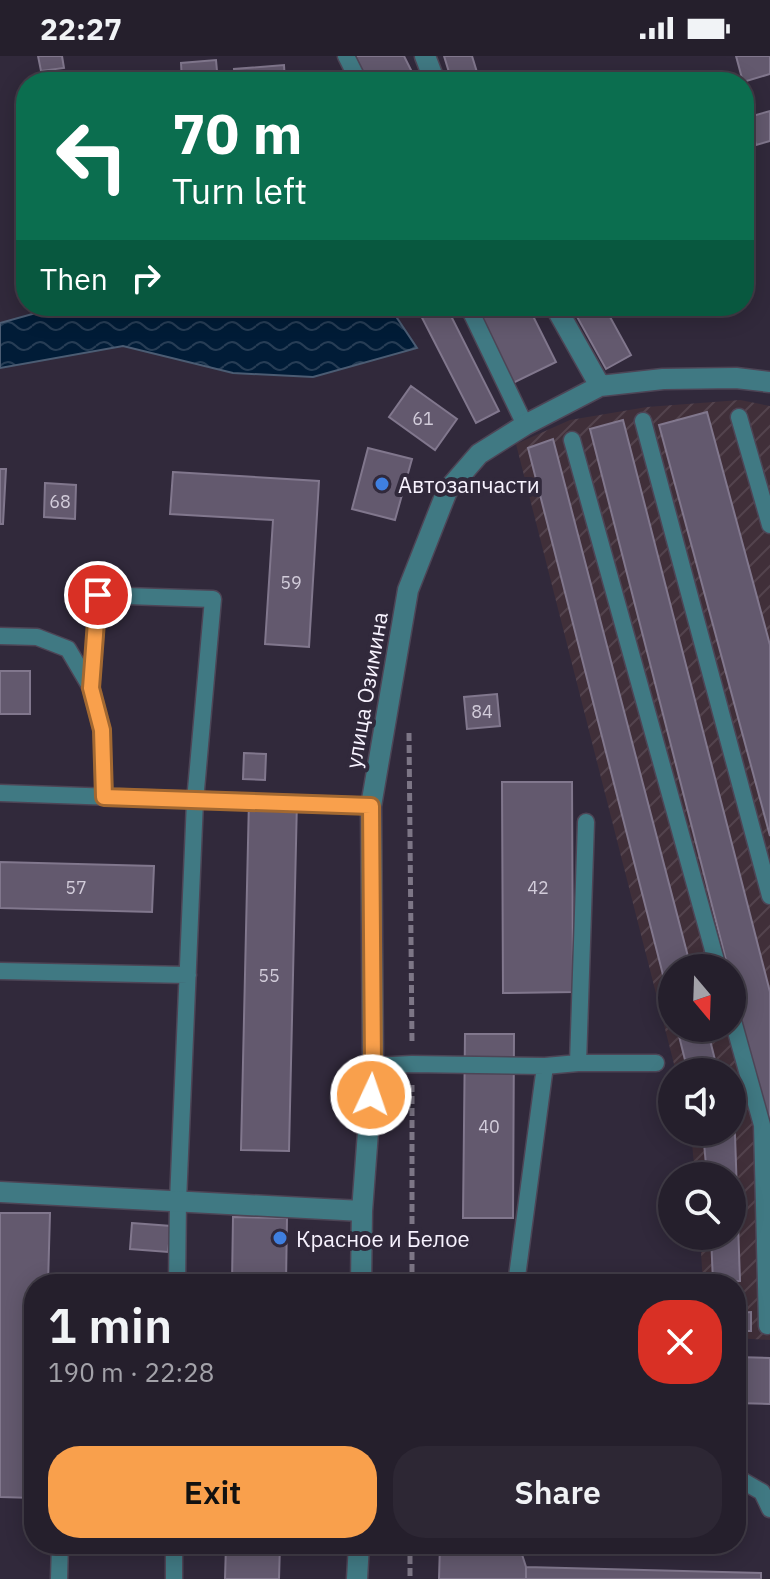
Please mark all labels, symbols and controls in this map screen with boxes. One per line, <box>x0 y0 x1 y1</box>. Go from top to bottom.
text: 22:27 <box>40 9 122 48</box>
text: 70 m <box>172 97 302 169</box>
icon: left <box>40 104 144 208</box>
text: Turn left <box>172 167 307 214</box>
icon: right <box>124 256 168 300</box>
text: Then <box>40 259 108 298</box>
house number: 61 <box>412 407 434 430</box>
place label: Автозапчасти <box>398 470 540 499</box>
marker: Автозапчасти <box>373 475 391 493</box>
house number: 68 <box>49 490 71 513</box>
pin <box>64 561 132 629</box>
house number: 59 <box>280 571 302 594</box>
icon: arrive <box>76 573 120 617</box>
street label: улица Озимина <box>338 609 394 771</box>
house number: 84 <box>471 700 493 723</box>
house number: 57 <box>65 876 87 899</box>
house number: 42 <box>527 876 549 899</box>
north arrow <box>658 954 746 1042</box>
map controls <box>658 954 746 1250</box>
house number: 55 <box>258 964 280 987</box>
position arrow <box>329 1053 413 1137</box>
button: sound <box>658 1058 746 1146</box>
house number: 40 <box>478 1115 500 1138</box>
button: search <box>658 1162 746 1250</box>
place label: Красное и Белое <box>296 1224 470 1253</box>
marker: Красное и Белое <box>271 1229 289 1247</box>
text: 1 min <box>48 1294 172 1356</box>
button: close <box>638 1300 722 1384</box>
text: 190 m · 22:28 <box>48 1355 214 1389</box>
button: Exit <box>48 1446 377 1538</box>
button: Share <box>393 1446 722 1538</box>

